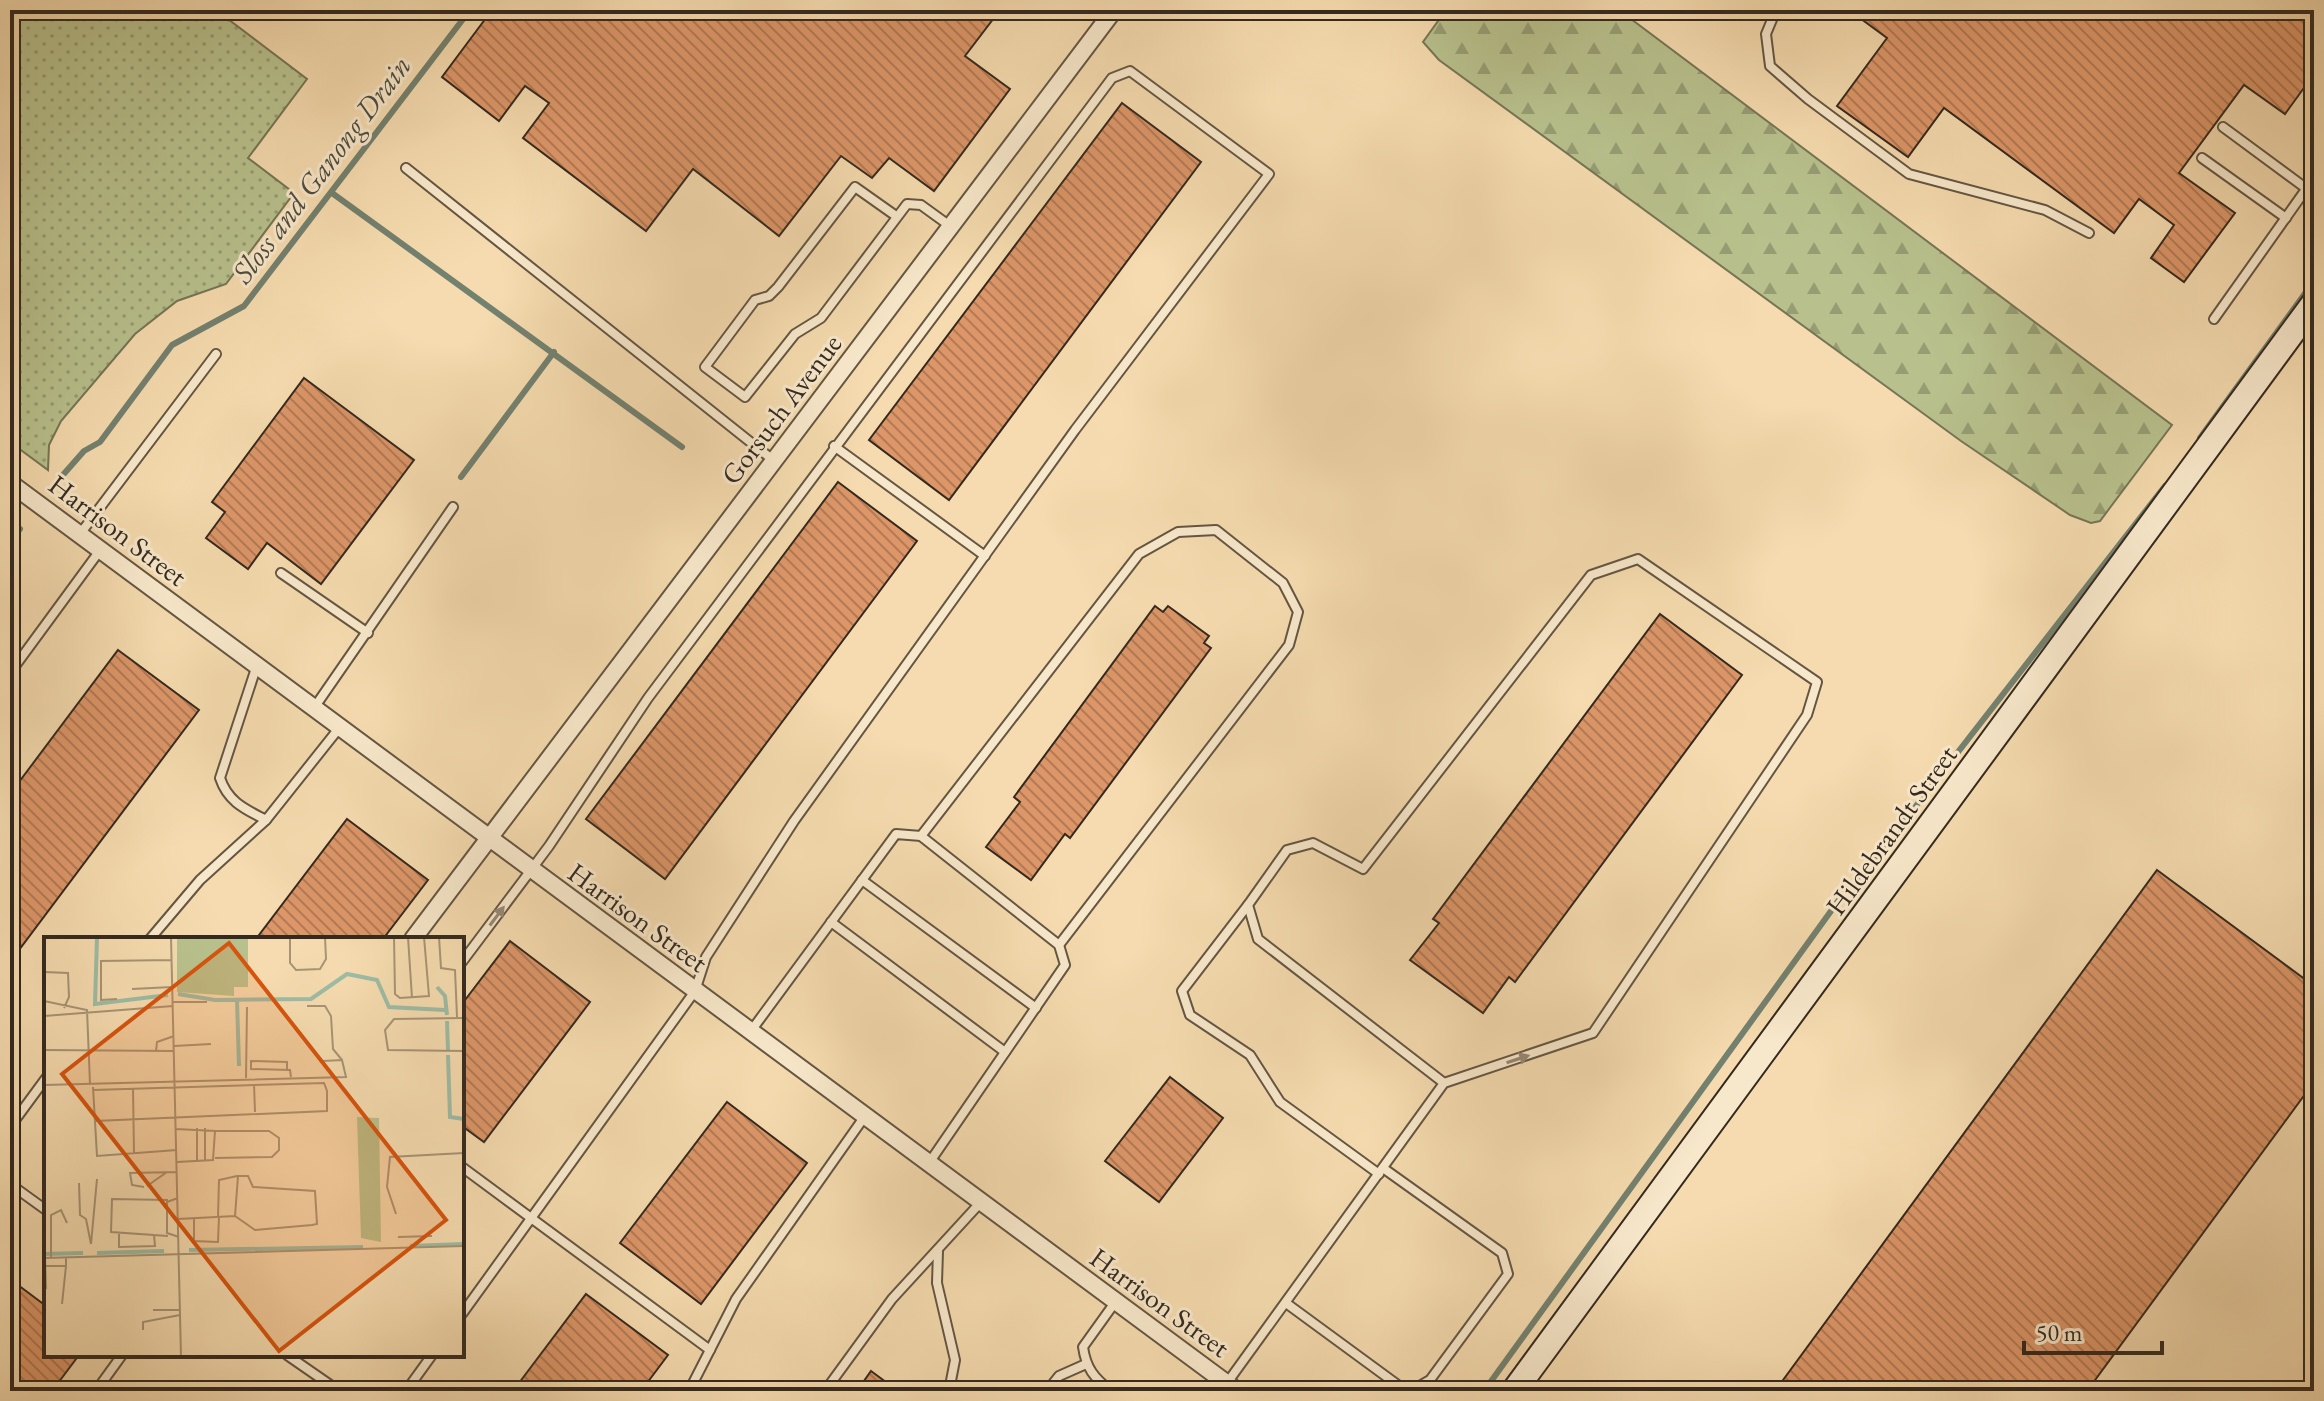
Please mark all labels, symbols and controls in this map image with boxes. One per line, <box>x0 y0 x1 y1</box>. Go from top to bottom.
water label: Sloss and Ganong Drain <box>222 47 419 291</box>
street label: Gorsuch Avenue <box>713 327 849 491</box>
street label: Harrison Street <box>42 466 195 594</box>
street label: Hildebrandt Street <box>1817 738 1965 922</box>
street label: Harrison Street <box>561 854 715 980</box>
one-way arrow <box>488 906 504 926</box>
inset map <box>44 937 464 1357</box>
one-way arrow <box>1506 1052 1530 1064</box>
street label: Harrison Street <box>1083 1239 1237 1365</box>
scale bar <box>2024 1305 2162 1355</box>
text: 50 m <box>2036 1317 2083 1348</box>

